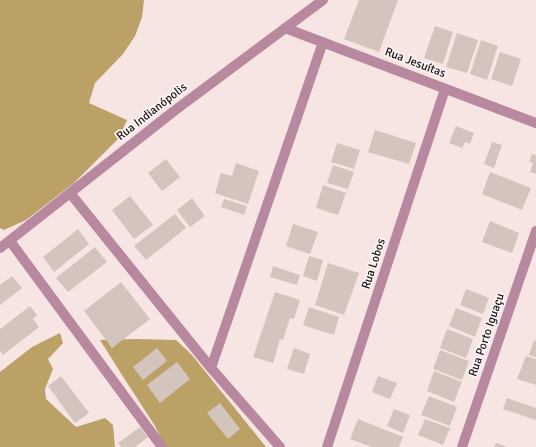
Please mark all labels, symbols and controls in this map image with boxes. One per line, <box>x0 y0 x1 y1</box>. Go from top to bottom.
street label: Rua Jesuítas <box>382 45 448 81</box>
street label: Rua Indianópolis <box>114 80 190 144</box>
street label: Rua Lobos <box>359 237 389 291</box>
street label: Rua Porto Iguaçu <box>466 291 508 379</box>

